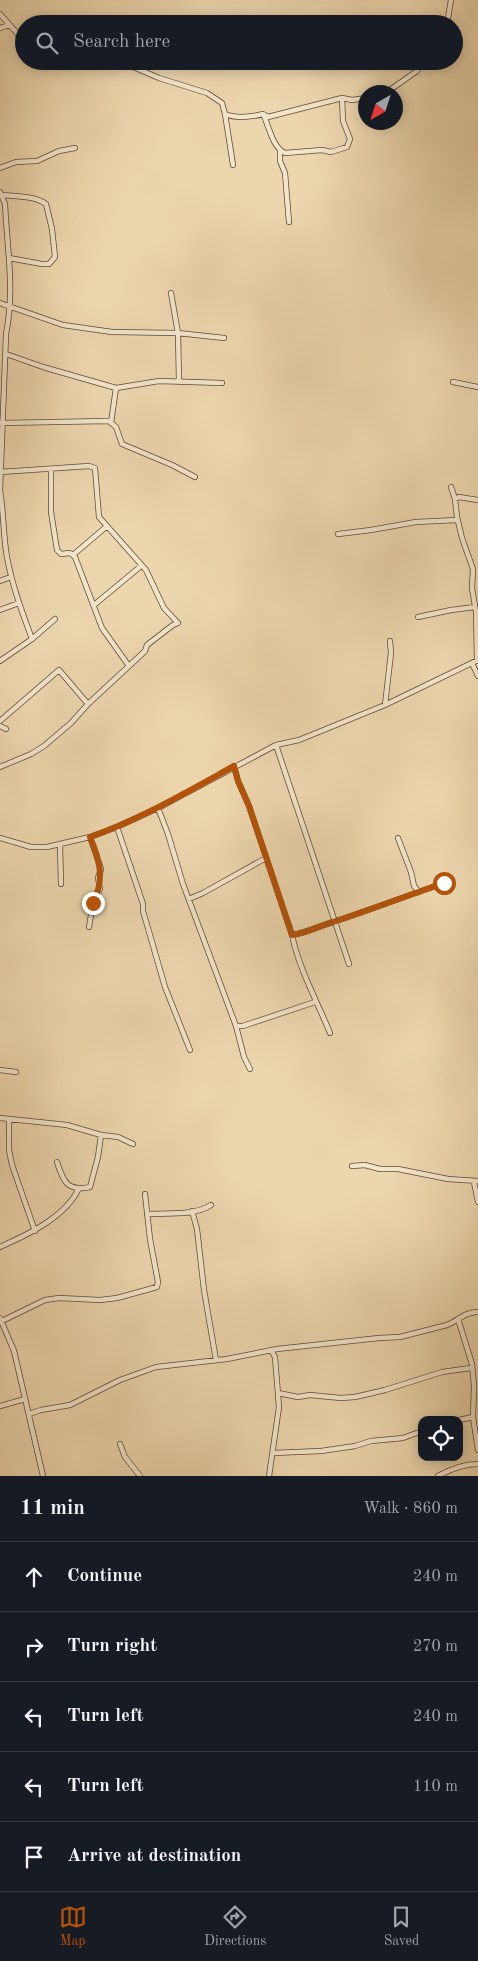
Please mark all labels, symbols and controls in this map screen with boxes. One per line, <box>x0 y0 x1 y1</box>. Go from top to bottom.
search box <box>15 15 463 70</box>
icon: search <box>33 29 61 57</box>
text: Search here <box>73 33 170 52</box>
north arrow <box>358 85 403 130</box>
route start <box>433 872 456 895</box>
route end <box>82 892 105 915</box>
map controls <box>418 1416 463 1461</box>
button: locate <box>418 1416 463 1461</box>
text: 11 min <box>20 1498 85 1519</box>
text: Walk · 860 m <box>363 1501 458 1517</box>
icon: ahead <box>20 1563 48 1591</box>
text: Continue <box>67 1567 142 1586</box>
text: 240 m <box>413 1569 458 1585</box>
icon: right <box>20 1633 48 1661</box>
text: Turn right <box>67 1637 157 1656</box>
text: 270 m <box>413 1639 458 1655</box>
icon: left <box>20 1703 48 1731</box>
text: Turn left <box>67 1707 144 1726</box>
text: 240 m <box>413 1709 458 1725</box>
icon: left <box>20 1773 48 1801</box>
text: Turn left <box>67 1777 144 1796</box>
text: 110 m <box>413 1779 458 1795</box>
icon: arrive <box>20 1843 48 1871</box>
text: Arrive at destination <box>67 1847 241 1866</box>
tab: Map <box>59 1903 87 1950</box>
tab: Directions <box>204 1903 266 1950</box>
tab: Saved <box>384 1903 419 1950</box>

